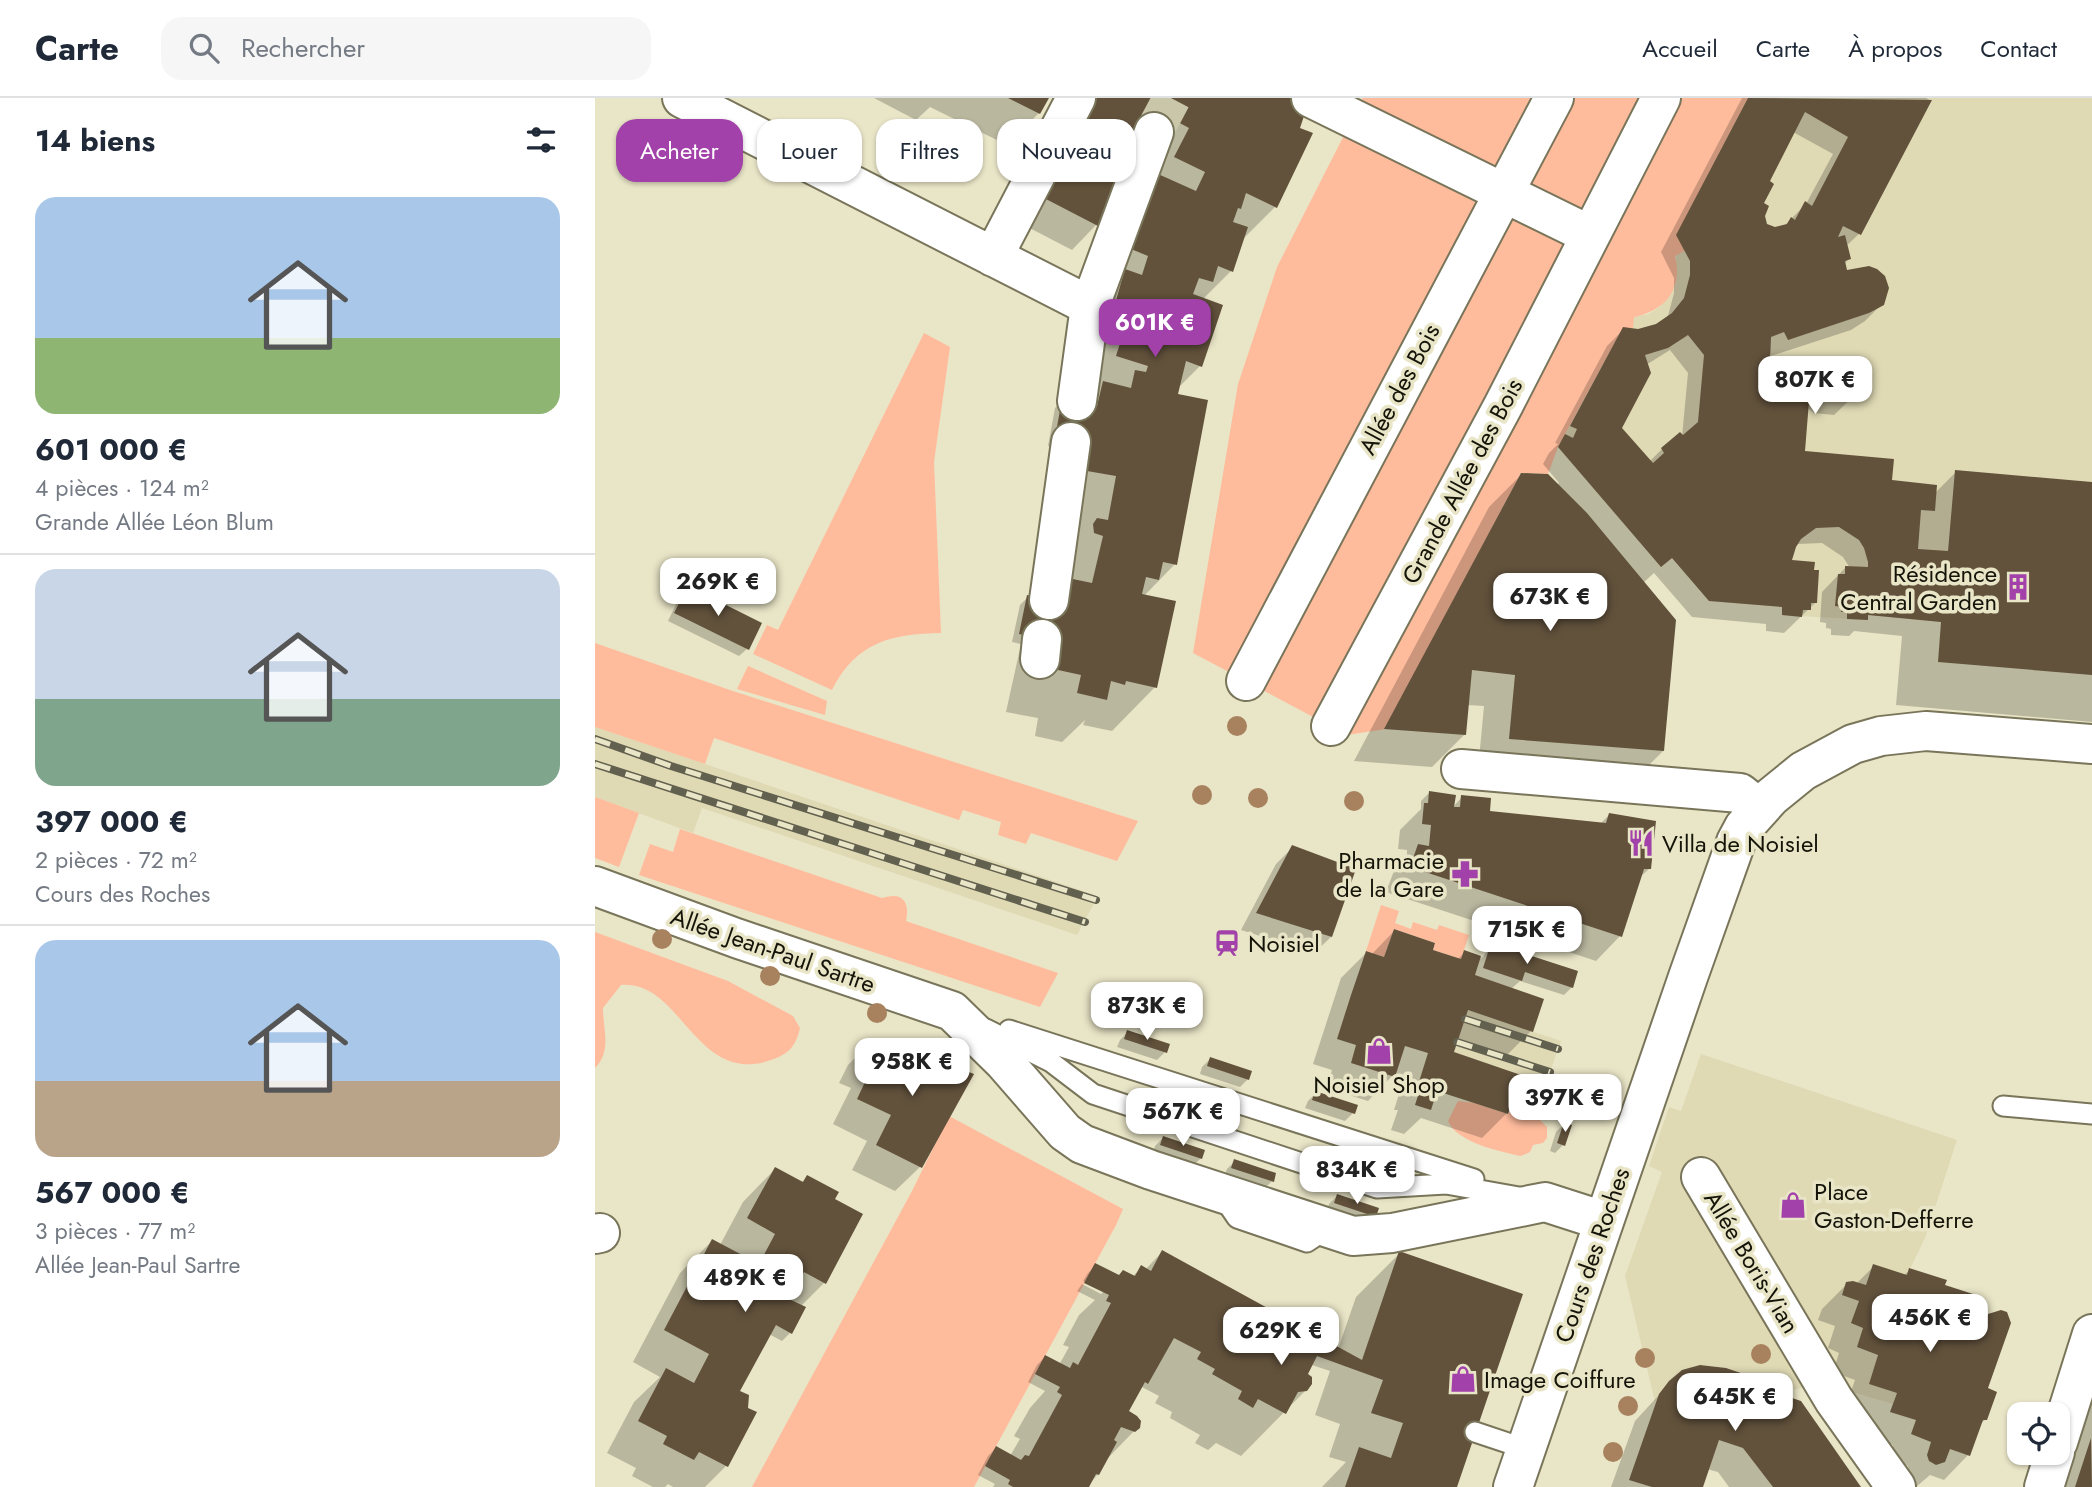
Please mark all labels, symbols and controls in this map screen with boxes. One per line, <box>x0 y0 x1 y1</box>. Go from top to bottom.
search box <box>161 17 651 80</box>
text: Carte <box>35 25 119 72</box>
icon: search <box>185 29 223 67</box>
text: Rechercher <box>241 29 365 67</box>
text: Accueil <box>1642 31 1718 66</box>
text: Carte <box>1756 31 1810 66</box>
text: À propos <box>1848 31 1942 66</box>
text: Contact <box>1980 31 2057 66</box>
text: 14 biens <box>35 119 155 162</box>
chip: Acheter <box>616 119 743 182</box>
chip: Louer <box>757 119 862 182</box>
chip: Filtres <box>876 119 983 182</box>
chip: Nouveau <box>997 119 1136 182</box>
icon: filters <box>522 121 560 159</box>
icon: home <box>235 242 361 368</box>
pin: 601K € <box>1098 300 1212 359</box>
text: 601K € <box>1115 305 1195 339</box>
street label: Allée des Bois <box>1350 317 1448 461</box>
pin: 807K € <box>1758 356 1872 416</box>
text: 807K € <box>1774 362 1856 396</box>
street label: Grande Allée des Bois <box>1393 372 1531 590</box>
text: 601 000 € <box>35 428 187 471</box>
text: 4 pièces · 124 m² <box>35 471 209 505</box>
text: Grande Allée Léon Blum <box>35 505 274 539</box>
place label: Résidence Central Garden <box>1840 556 1997 619</box>
pin: 269K € <box>661 559 775 618</box>
text: 269K € <box>676 564 760 598</box>
building icon: Résidence Central Garden <box>2003 572 2033 602</box>
pin: 673K € <box>1493 574 1607 633</box>
text: 673K € <box>1509 579 1591 613</box>
icon: home <box>235 614 361 740</box>
text: 397 000 € <box>35 800 188 843</box>
place label: Villa de Noisiel <box>1662 826 1819 861</box>
restaurant icon: Villa de Noisiel <box>1626 828 1656 858</box>
text: 2 pièces · 72 m² <box>35 843 197 877</box>
place label: Pharmacie de la Gare <box>1336 843 1444 906</box>
pharmacy icon: Pharmacie de la Gare <box>1450 859 1480 889</box>
text: Cours des Roches <box>35 877 210 911</box>
street label: Allée Jean-Paul Sartre <box>666 899 880 1001</box>
pin: 715K € <box>1470 906 1584 966</box>
text: 715K € <box>1488 912 1566 946</box>
place label: Noisiel <box>1248 926 1320 961</box>
station icon: Noisiel <box>1212 928 1242 958</box>
pin: 873K € <box>1090 982 1204 1042</box>
icon: home <box>235 985 361 1111</box>
text: 873K € <box>1107 988 1187 1022</box>
shop icon: Noisiel Shop <box>1364 1036 1394 1066</box>
pin: 958K € <box>855 1038 969 1098</box>
text: 958K € <box>871 1044 953 1078</box>
place label: Noisiel Shop <box>1313 1067 1445 1102</box>
pin: 397K € <box>1508 1074 1622 1134</box>
text: 397K € <box>1525 1080 1605 1114</box>
pin: 567K € <box>1126 1088 1240 1148</box>
text: 567K € <box>1142 1094 1224 1128</box>
pin: 834K € <box>1300 1146 1414 1206</box>
text: 834K € <box>1316 1152 1398 1186</box>
street label: Cours des Roches <box>1546 1163 1638 1347</box>
text: 567 000 € <box>35 1171 190 1214</box>
place label: Place Gaston-Defferre <box>1814 1174 1974 1237</box>
street label: Allée Boris-Vian <box>1696 1184 1808 1340</box>
shop icon: Place Gaston-Defferre <box>1778 1190 1808 1220</box>
text: 3 pièces · 77 m² <box>35 1214 195 1248</box>
text: Allée Jean-Paul Sartre <box>35 1248 240 1282</box>
pin: 489K € <box>688 1254 802 1314</box>
text: 489K € <box>703 1260 787 1294</box>
pin: 456K € <box>1873 1294 1987 1354</box>
text: 456K € <box>1888 1300 1972 1334</box>
pin: 629K € <box>1224 1308 1338 1367</box>
text: 629K € <box>1239 1313 1323 1347</box>
place label: Image Coiffure <box>1484 1362 1636 1397</box>
shop icon: Image Coiffure <box>1448 1364 1478 1394</box>
pin: 645K € <box>1678 1374 1792 1433</box>
text: 645K € <box>1693 1379 1777 1413</box>
map controls <box>2007 1402 2070 1465</box>
button: locate <box>2007 1402 2070 1465</box>

